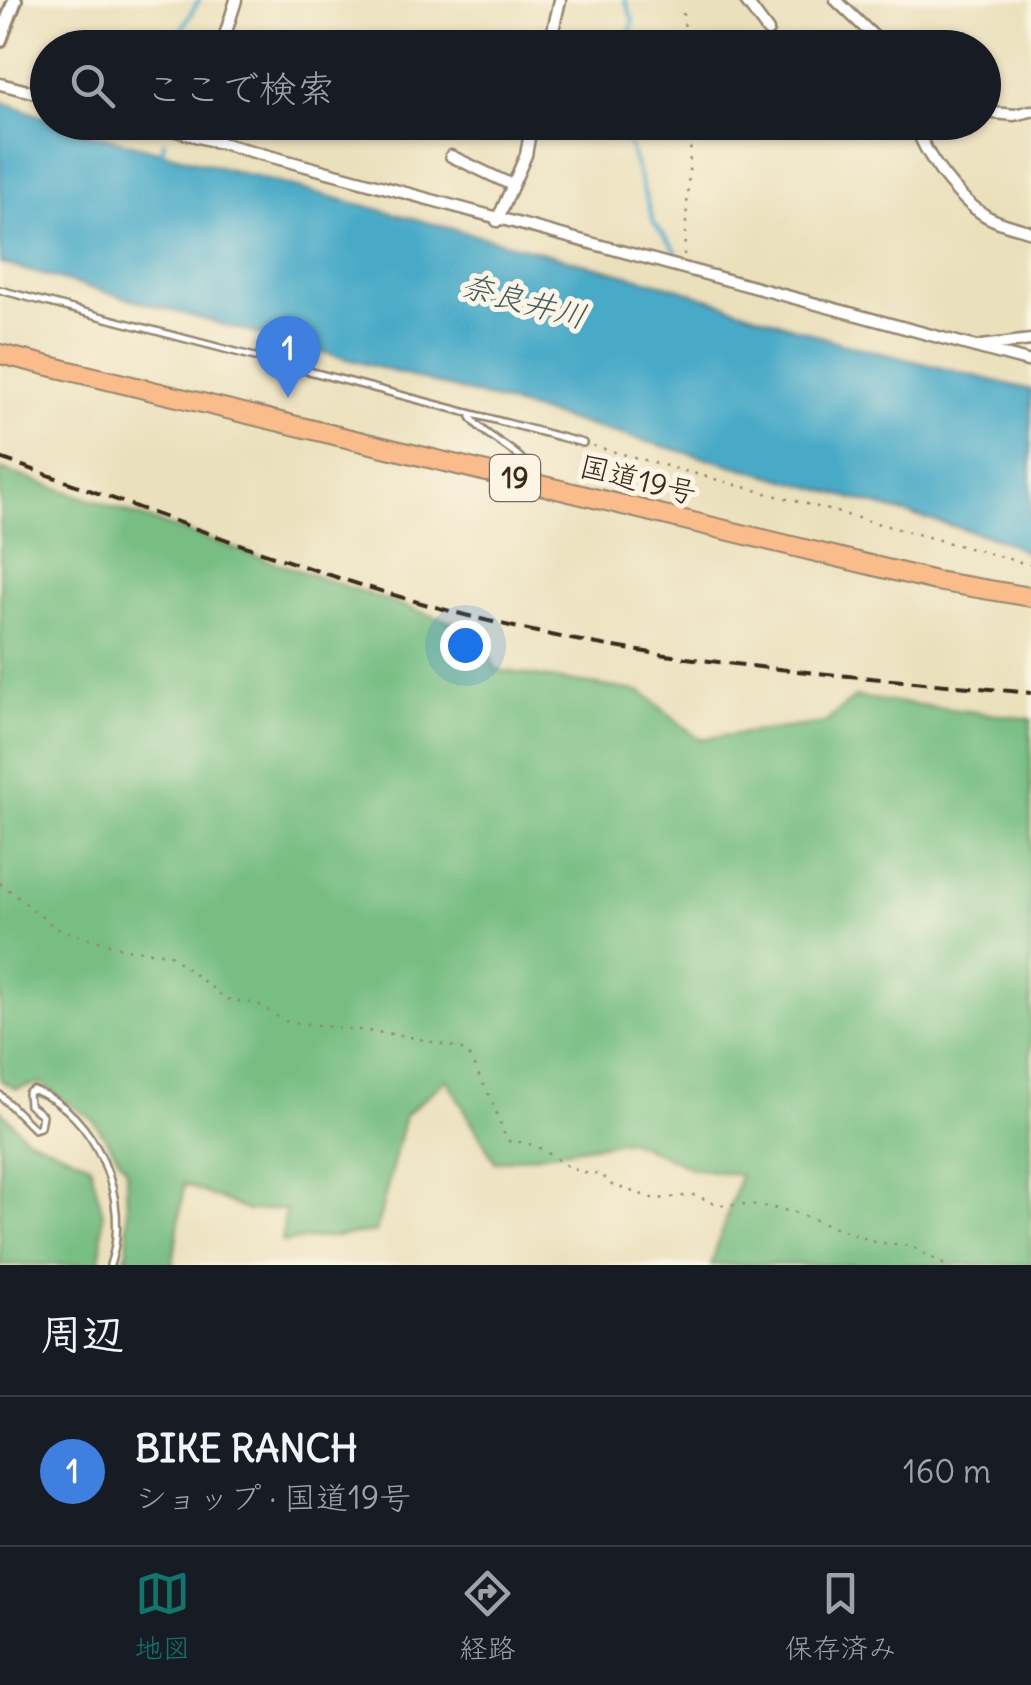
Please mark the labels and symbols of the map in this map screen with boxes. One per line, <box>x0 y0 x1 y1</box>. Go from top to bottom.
water label: 奈良井川 <box>457 264 591 337</box>
pin: 1 <box>256 316 320 398</box>
street label: 国道19号 <box>576 446 701 512</box>
road number: 19 <box>490 455 540 501</box>
your location <box>440 620 491 671</box>

